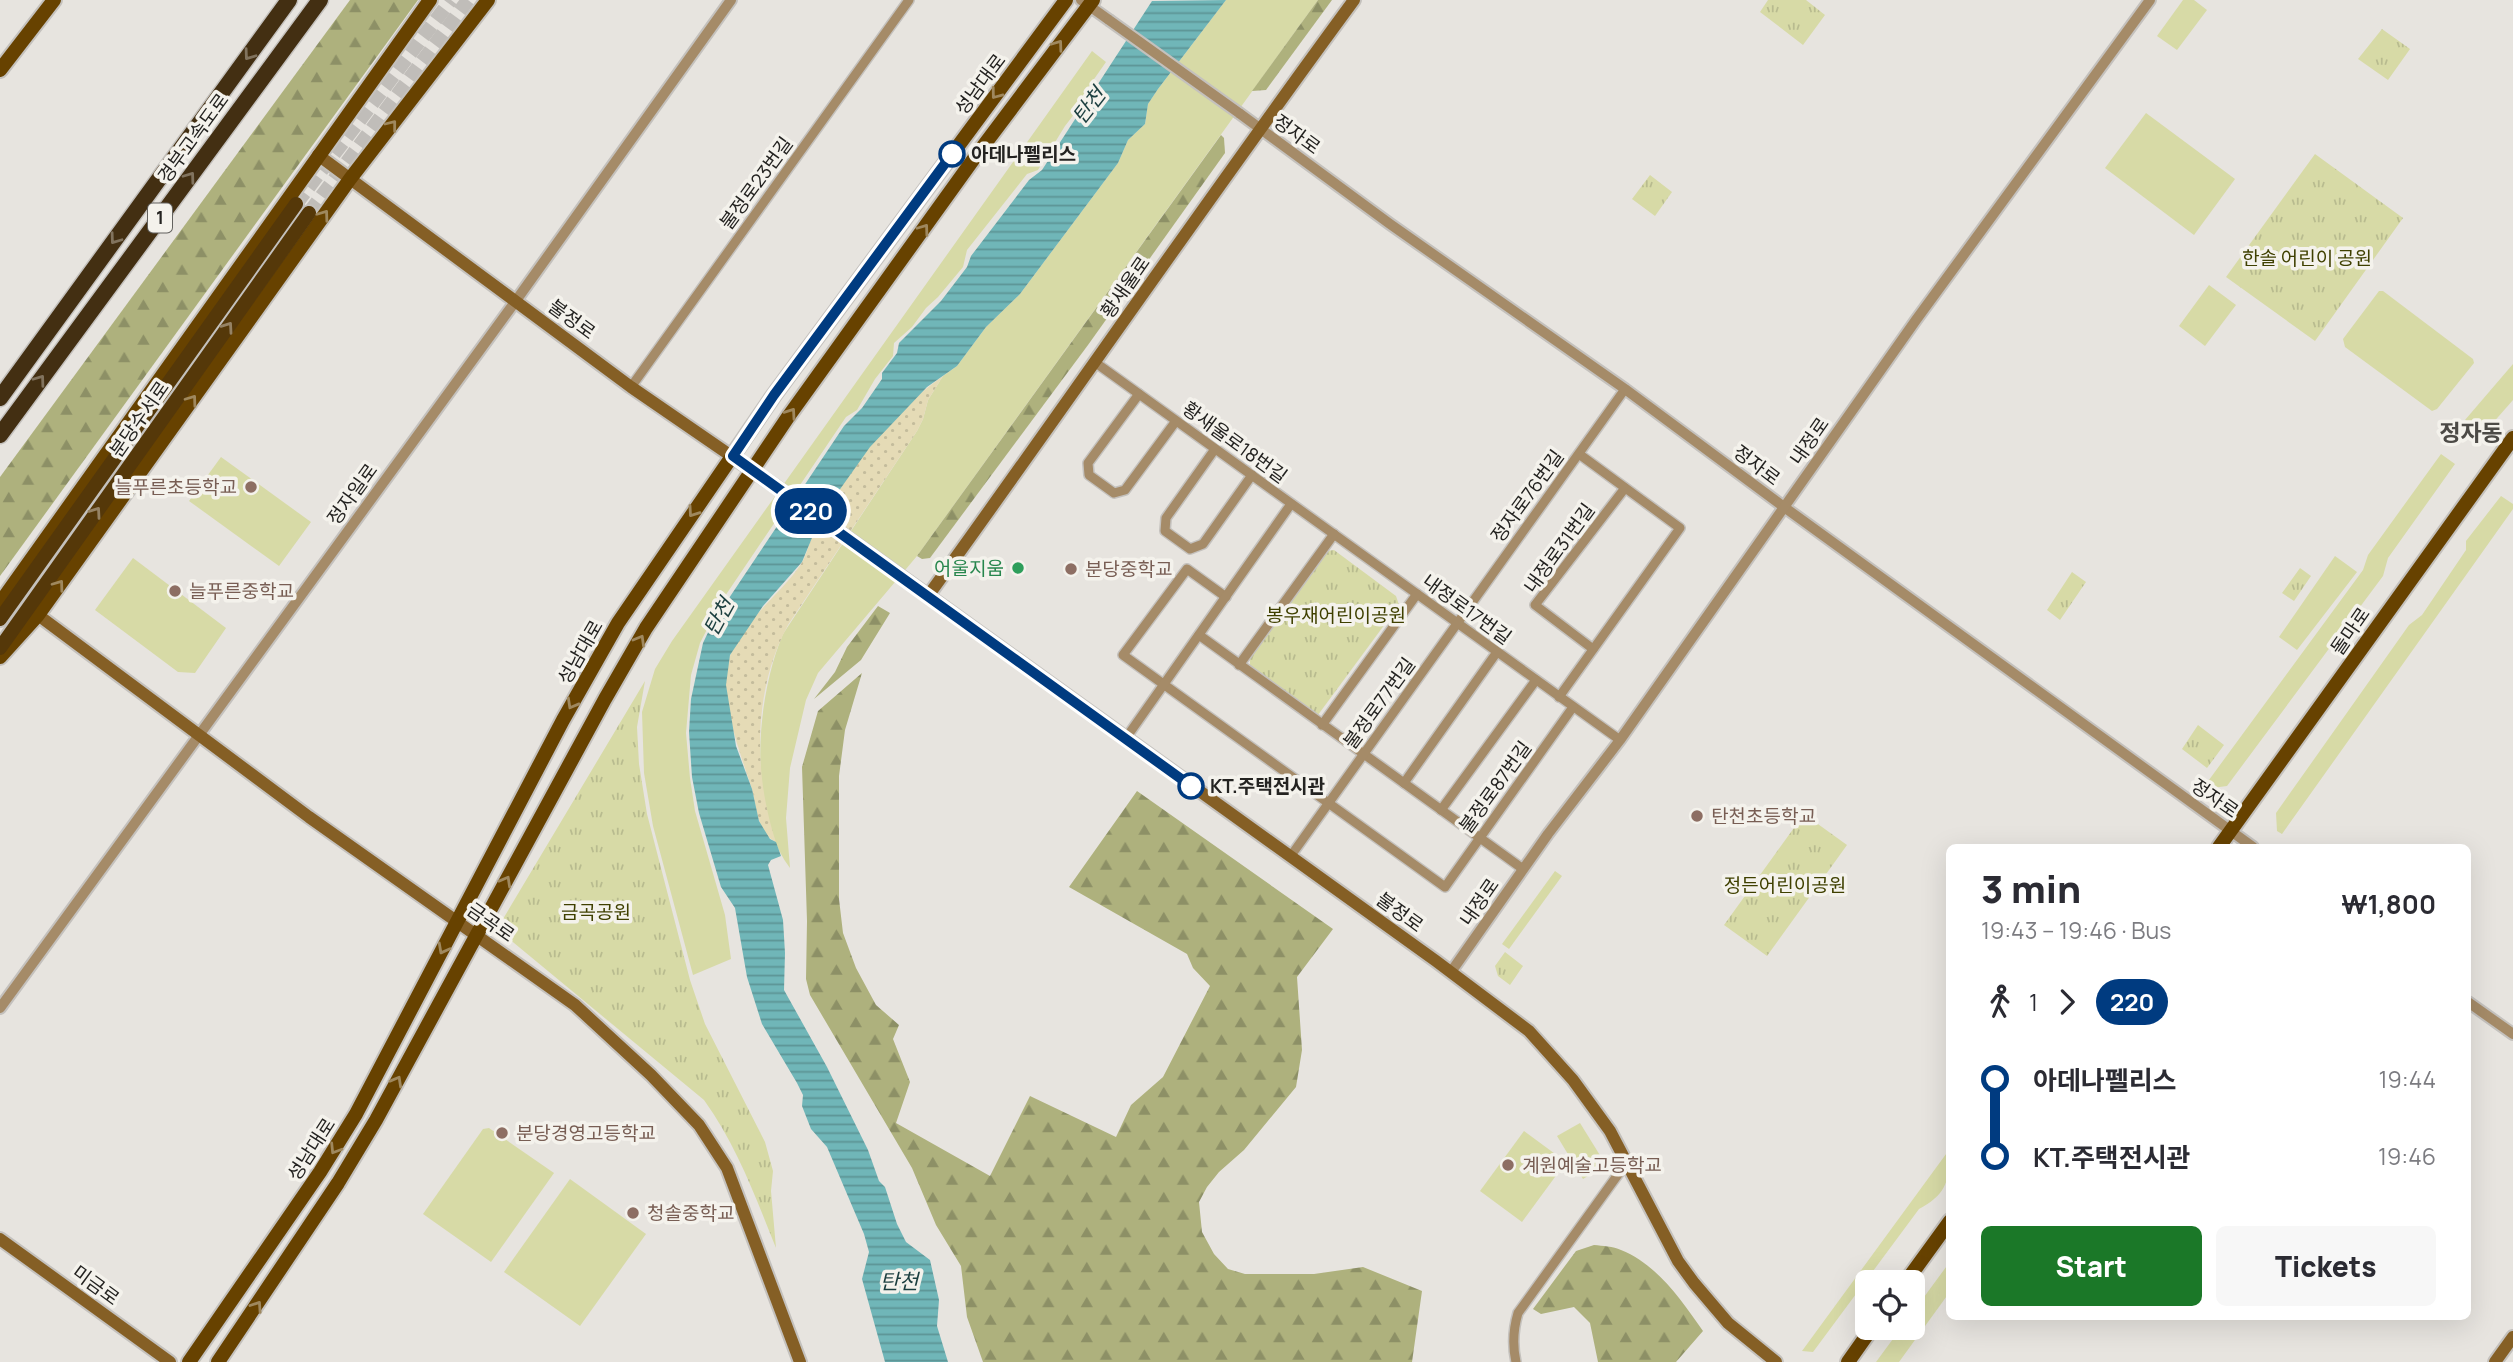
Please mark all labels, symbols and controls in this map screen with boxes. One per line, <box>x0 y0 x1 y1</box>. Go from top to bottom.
one-way arrow <box>1049 40 1062 53</box>
one-way arrow <box>245 47 257 60</box>
street label: 성남대로 <box>949 48 1011 120</box>
water label: 탄천 <box>1065 79 1113 129</box>
one-way arrow <box>992 86 1005 99</box>
street label: 경부고속도로 <box>152 88 234 188</box>
street label: 정자로 <box>1268 108 1326 160</box>
one-way arrow <box>383 120 396 133</box>
street label: 불정로23번길 <box>714 131 798 235</box>
marker: 아데나펠리스 <box>939 141 965 167</box>
place label: 아데나펠리스 <box>971 141 1076 167</box>
one-way arrow <box>181 173 194 185</box>
road number: 1 <box>148 204 172 232</box>
one-way arrow <box>316 210 328 223</box>
one-way arrow <box>916 224 928 237</box>
one-way arrow <box>111 231 124 244</box>
park label: 한솔 어린이 공원 <box>2242 245 2372 271</box>
street label: 황새울로 <box>1094 251 1156 323</box>
street label: 불정로 <box>543 293 601 345</box>
one-way arrow <box>220 322 232 335</box>
one-way arrow <box>32 376 45 388</box>
street label: 분당수서로 <box>103 376 175 462</box>
one-way arrow <box>183 395 196 408</box>
street label: 황새울로18번길 <box>1177 395 1293 489</box>
one-way arrow <box>783 408 796 421</box>
street label: 내정로 <box>1783 412 1835 470</box>
district label: 정자동 <box>2439 416 2503 448</box>
street label: 정자로 <box>1728 439 1786 491</box>
street label: 정자로76번길 <box>1485 444 1569 548</box>
street label: 정자일로 <box>321 458 383 530</box>
place label: 늘푸른초등학교 <box>115 474 237 500</box>
marker: 늘푸른초등학교 <box>243 479 259 495</box>
line badge: 220 <box>771 488 851 534</box>
text: 220 <box>789 494 833 527</box>
street label: 내정로31번길 <box>1518 498 1600 598</box>
one-way arrow <box>689 504 701 517</box>
one-way arrow <box>88 507 100 520</box>
place label: 어울지움 <box>934 555 1004 581</box>
place label: 분당중학교 <box>1085 556 1172 582</box>
marker: 어울지움 <box>1010 560 1026 576</box>
marker: 분당중학교 <box>1063 561 1079 577</box>
street label: 내정로17번길 <box>1417 568 1517 650</box>
place label: 늘푸른중학교 <box>189 578 294 604</box>
one-way arrow <box>51 581 63 593</box>
marker: 늘푸른중학교 <box>167 583 183 599</box>
water label: 탄천 <box>697 590 741 640</box>
park label: 봉우재어린이공원 <box>1266 602 1406 628</box>
street label: 돌마로 <box>2324 602 2376 660</box>
street label: 성남대로 <box>551 615 609 689</box>
one-way arrow <box>631 634 644 647</box>
street label: 불정로77번길 <box>1337 652 1421 754</box>
one-way arrow <box>567 697 580 709</box>
street label: 불정로87번길 <box>1453 736 1537 838</box>
street label: 정자로 <box>2186 772 2244 824</box>
marker: KT.주택전시관 <box>1178 773 1204 799</box>
place label: KT.주택전시관 <box>1210 773 1326 799</box>
place label: 탄천초등학교 <box>1711 803 1816 829</box>
marker: 탄천초등학교 <box>1689 808 1705 824</box>
text: 3 min <box>1981 862 2081 914</box>
park label: 정든어린이공원 <box>1724 872 1846 898</box>
street label: 내정로 <box>1453 873 1505 931</box>
one-way arrow <box>497 876 511 889</box>
street label: 불정로 <box>1371 886 1429 938</box>
text: ₩1,800 <box>2341 886 2436 922</box>
street label: 금곡로 <box>462 896 520 948</box>
park label: 금곡공원 <box>561 899 631 925</box>
text: 19:43 – 19:46 · Bus <box>1981 914 2171 946</box>
one-way arrow <box>438 941 451 954</box>
icon: walk <box>1981 983 2019 1021</box>
icon: forward <box>2048 983 2086 1021</box>
text: 220 <box>2110 985 2154 1018</box>
text: 1 <box>2029 986 2038 1018</box>
text: 아데나펠리스 <box>2033 1062 2177 1098</box>
text: 19:44 <box>2379 1063 2436 1095</box>
one-way arrow <box>389 1076 402 1088</box>
street label: 성남대로 <box>281 1113 341 1185</box>
place label: 분당경영고등학교 <box>516 1120 656 1146</box>
marker: 분당경영고등학교 <box>494 1125 510 1141</box>
text: KT.주택전시관 <box>2033 1139 2190 1175</box>
text: 19:46 <box>2378 1140 2436 1172</box>
one-way arrow <box>330 1141 343 1154</box>
place label: 계원예술고등학교 <box>1522 1152 1662 1178</box>
marker: 계원예술고등학교 <box>1500 1157 1516 1173</box>
place label: 청솔중학교 <box>647 1200 734 1226</box>
marker: 청솔중학교 <box>625 1205 641 1221</box>
button: Start <box>1981 1226 2202 1306</box>
button: Tickets <box>2216 1226 2436 1306</box>
street label: 미금로 <box>67 1259 125 1311</box>
water label: 탄천 <box>880 1267 921 1295</box>
map controls <box>1855 1270 1925 1340</box>
button: locate <box>1855 1270 1925 1340</box>
one-way arrow <box>249 1300 262 1313</box>

